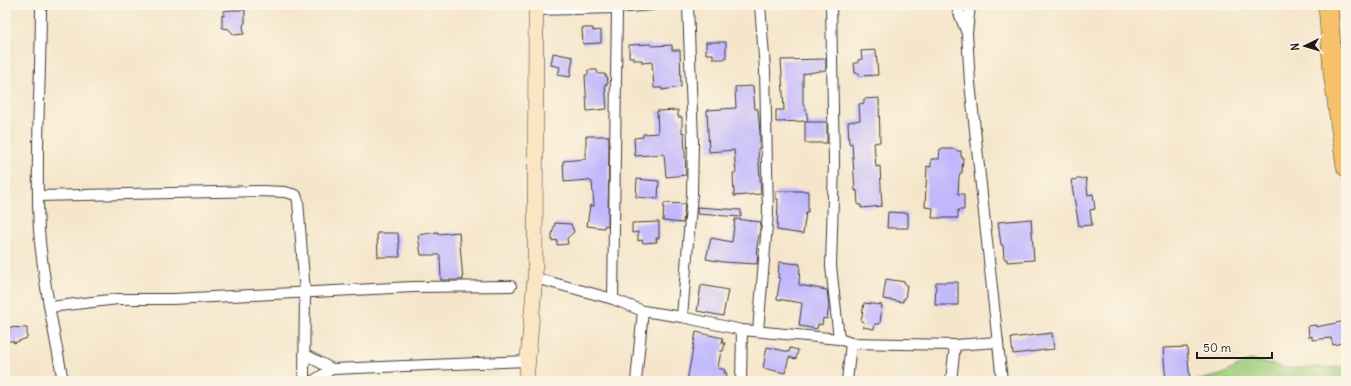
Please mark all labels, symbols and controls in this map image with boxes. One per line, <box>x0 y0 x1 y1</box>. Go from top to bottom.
north arrow <box>1285 26 1325 66</box>
text: N <box>1288 42 1302 51</box>
scale bar <box>1197 334 1272 360</box>
text: 50 m <box>1203 340 1232 355</box>

